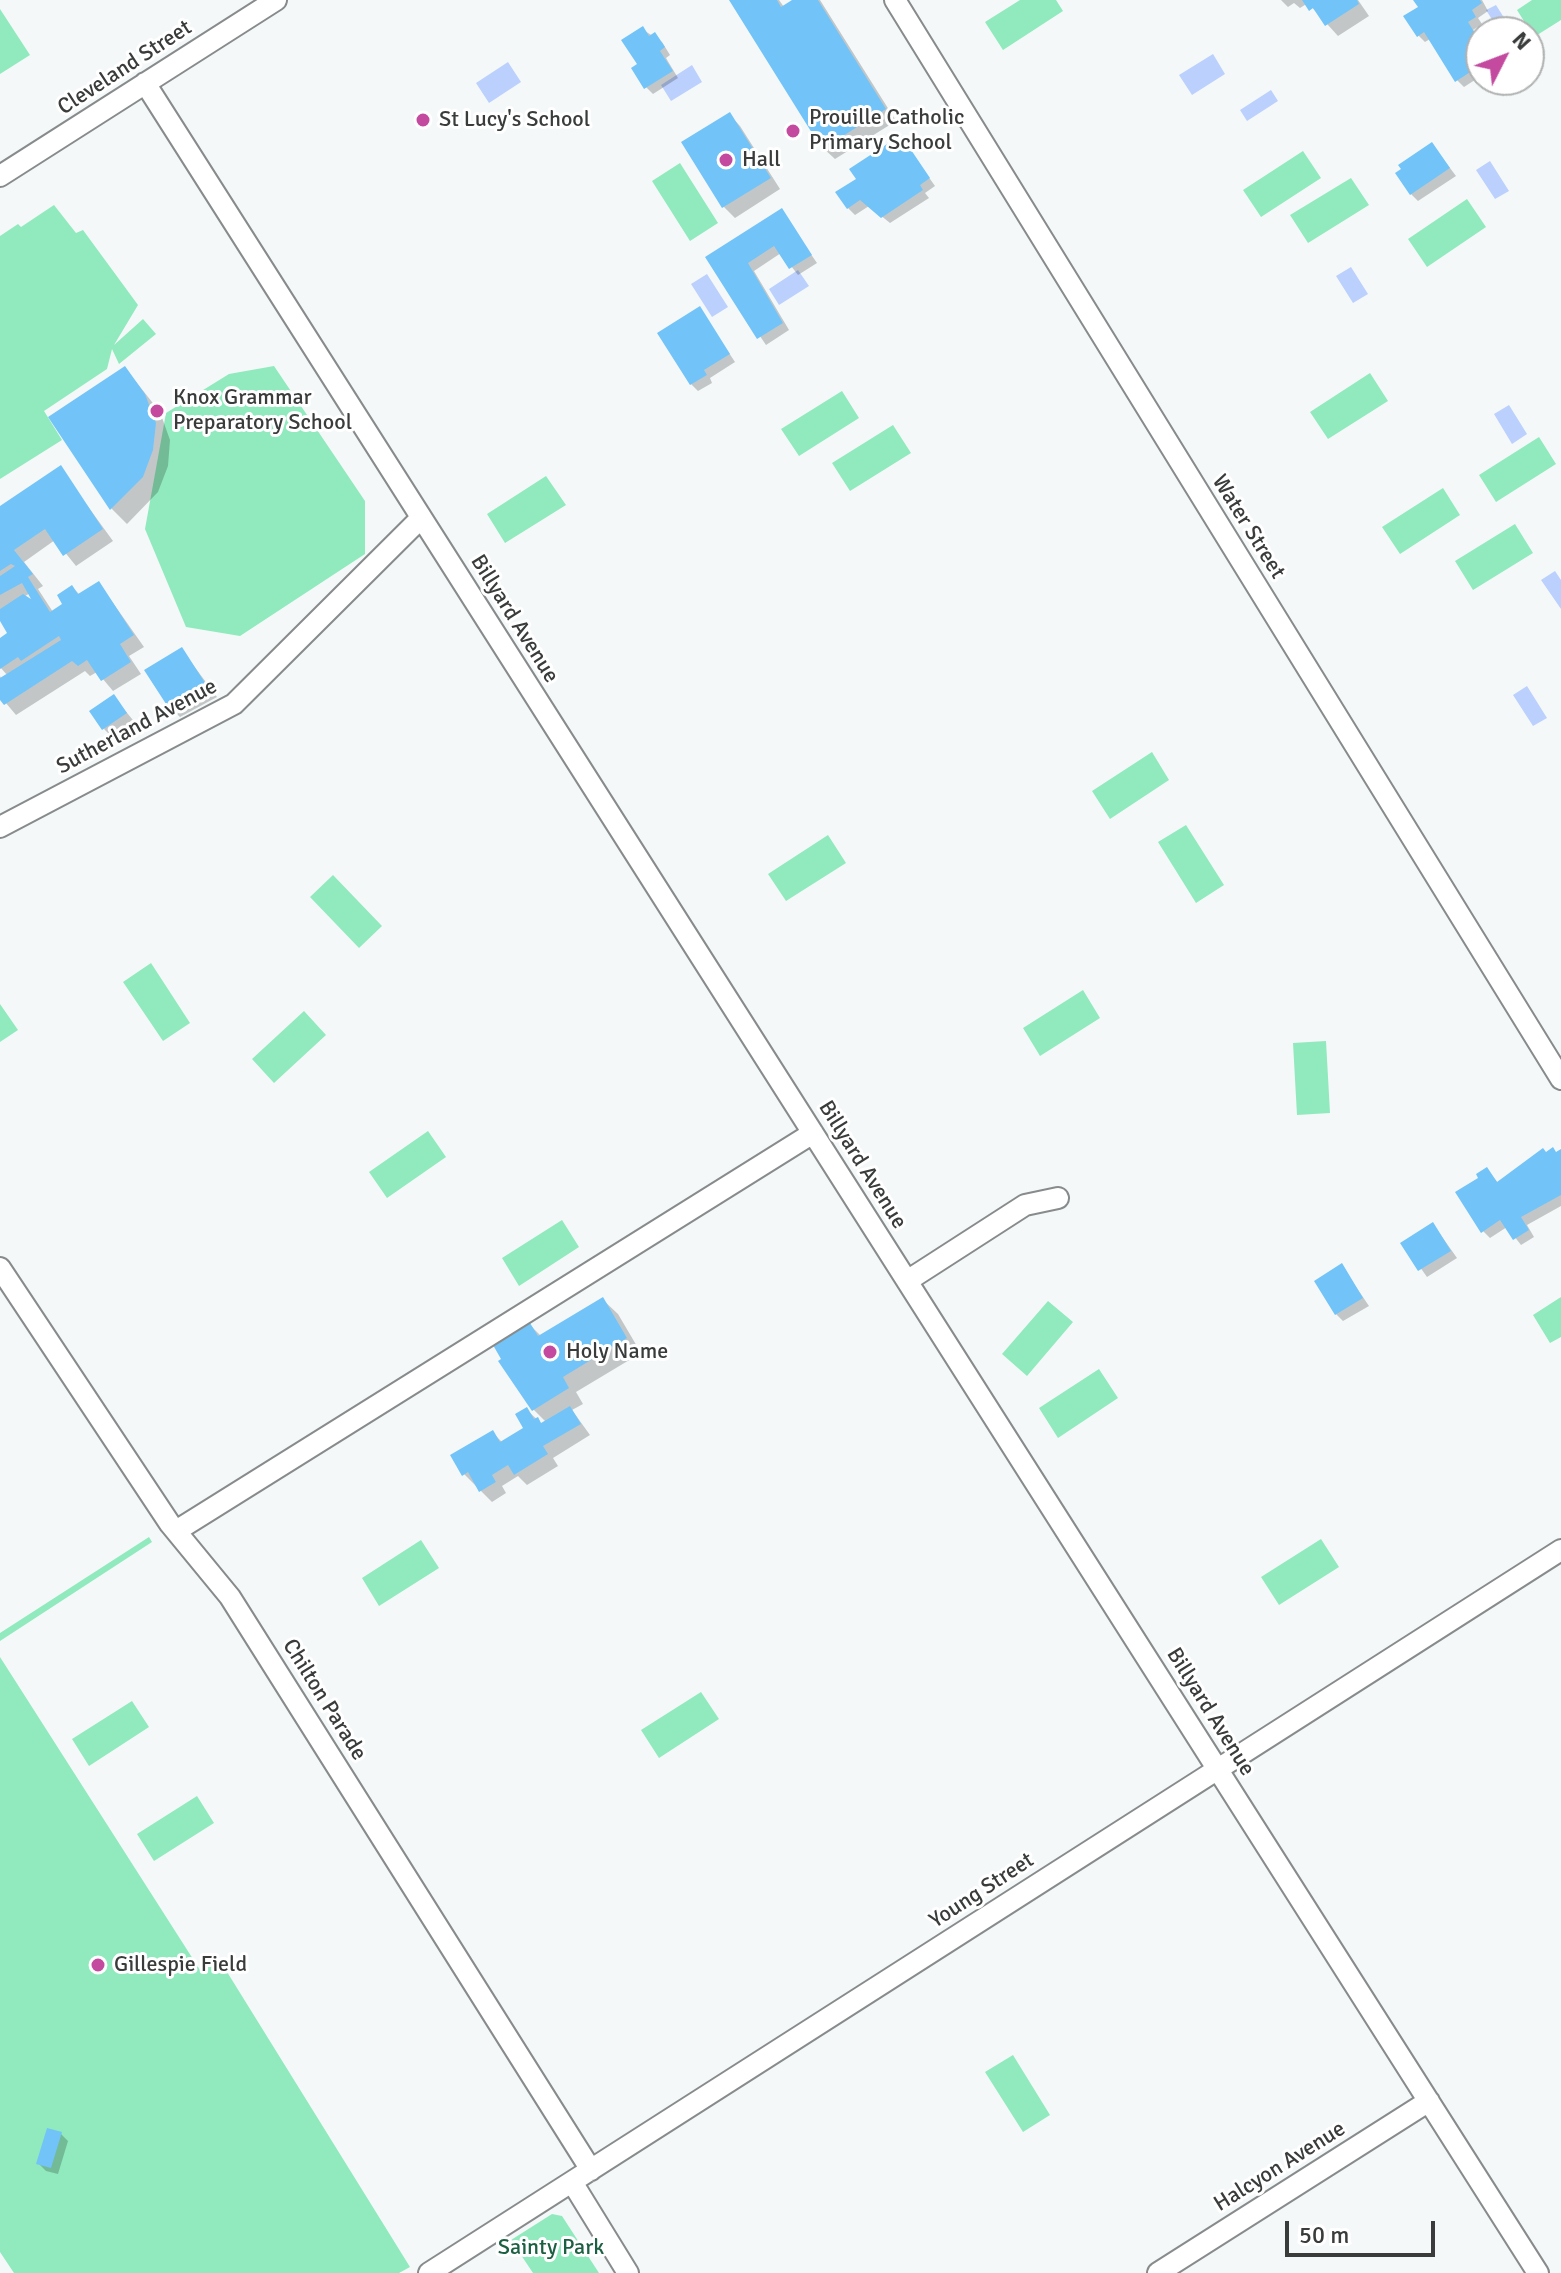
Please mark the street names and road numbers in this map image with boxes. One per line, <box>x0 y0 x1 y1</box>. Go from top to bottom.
street label: Cleveland Street <box>53 15 197 121</box>
street label: Water Street <box>1206 470 1290 584</box>
street label: Billyard Avenue <box>464 550 564 688</box>
street label: Sutherland Avenue <box>52 674 222 780</box>
street label: Billyard Avenue <box>812 1096 912 1234</box>
street label: Chilton Parade <box>276 1635 372 1765</box>
street label: Billyard Avenue <box>1160 1643 1260 1781</box>
street label: Young Street <box>925 1848 1039 1934</box>
street label: Halcyon Avenue <box>1210 2116 1350 2218</box>

